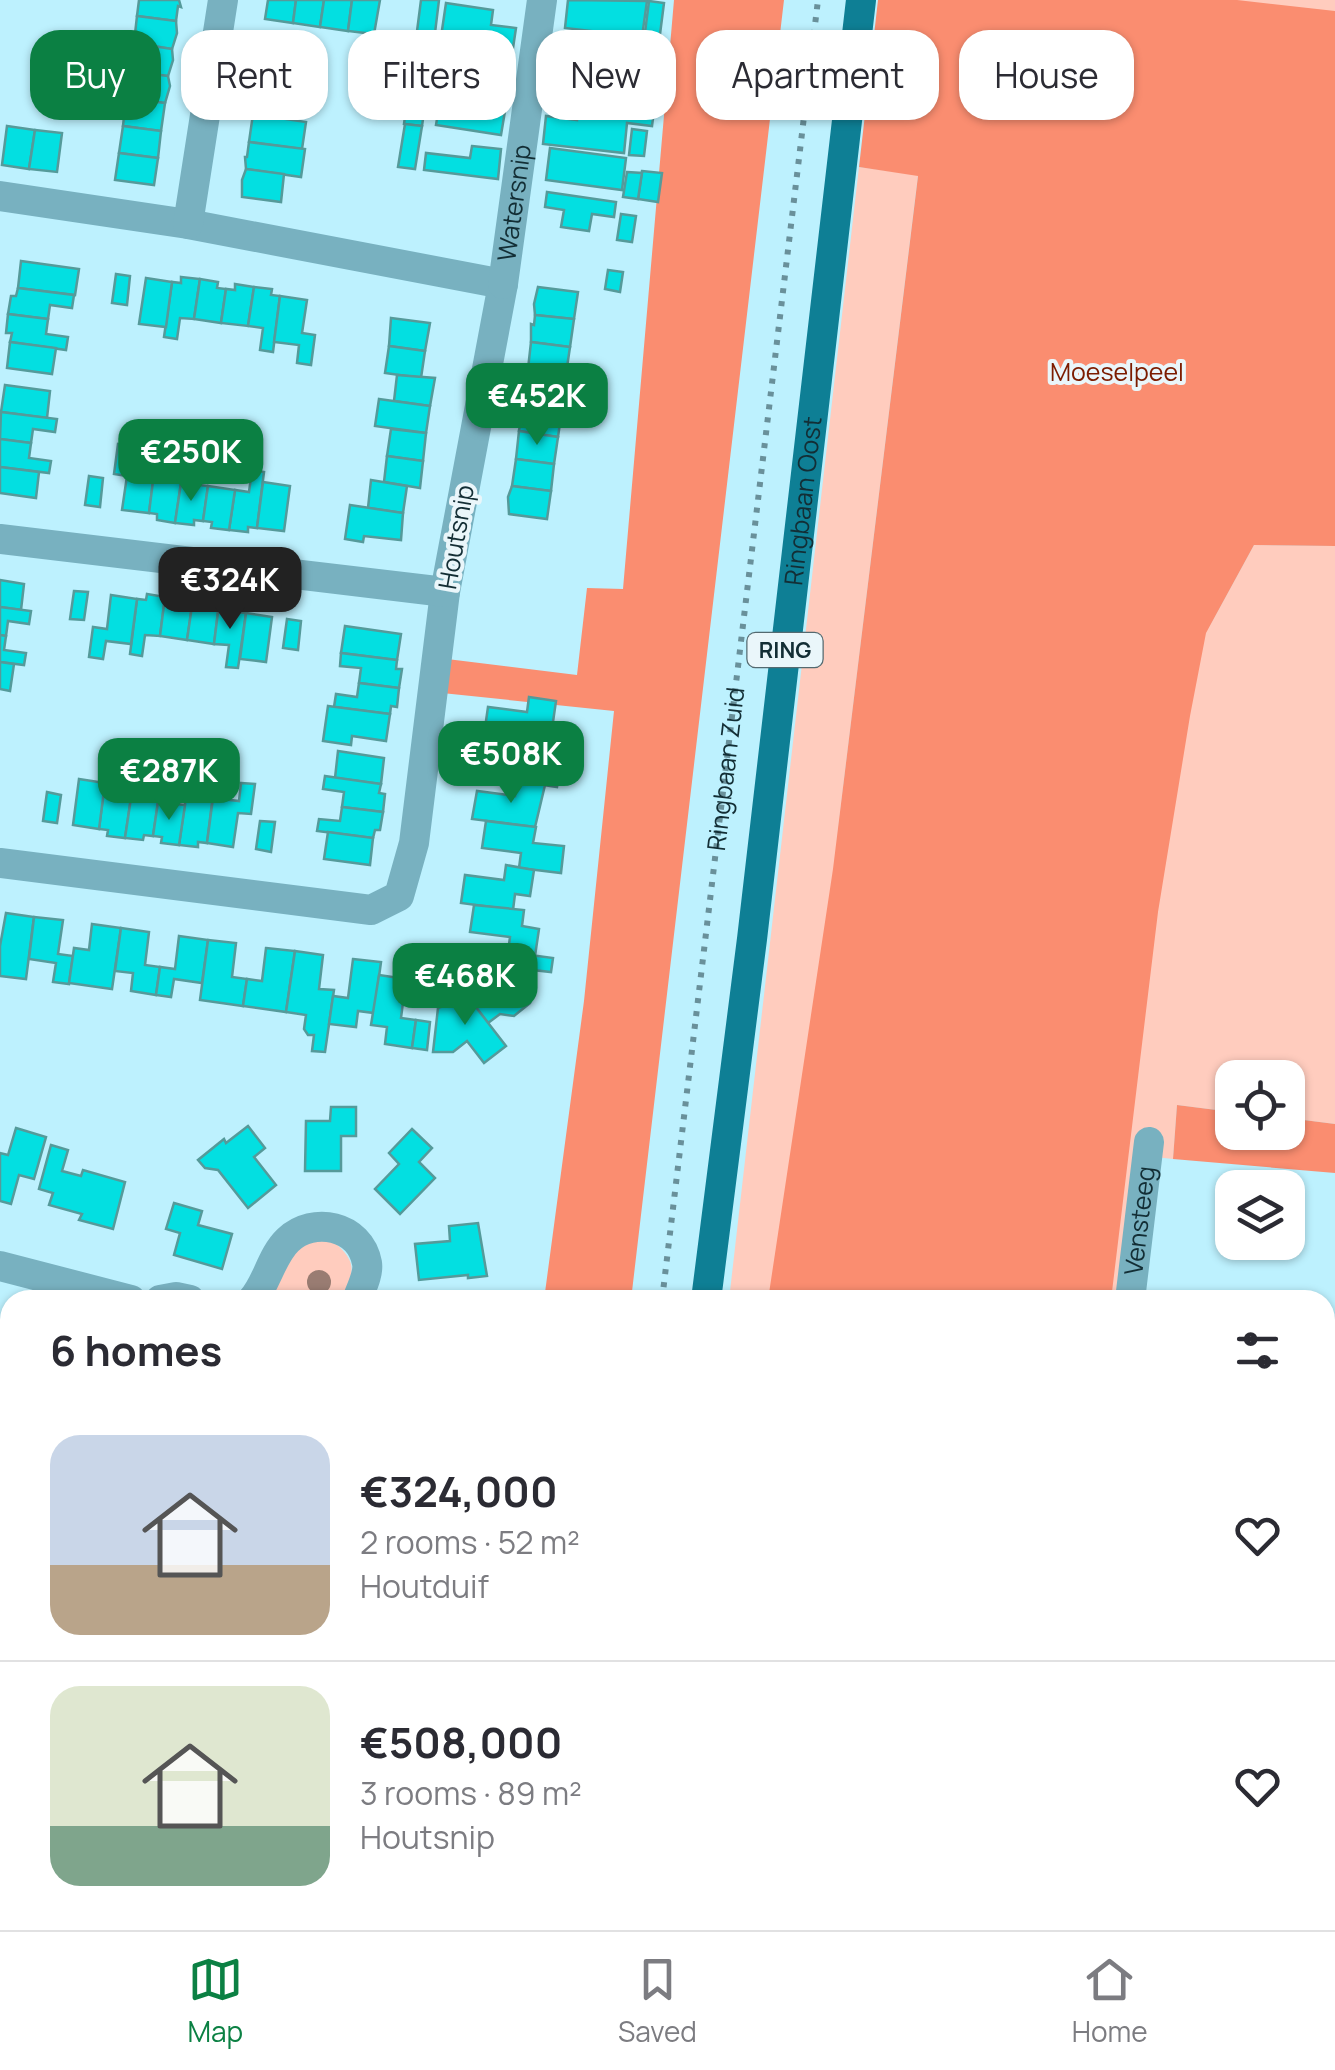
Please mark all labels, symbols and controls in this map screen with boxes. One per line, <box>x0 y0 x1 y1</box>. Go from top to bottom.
chip: Buy <box>30 30 161 120</box>
chip: Rent <box>181 30 328 120</box>
chip: Filters <box>348 30 516 120</box>
chip: New <box>536 30 676 120</box>
chip: Apartment <box>696 30 939 120</box>
chip: House <box>959 30 1134 120</box>
street label: Watersnip <box>488 142 539 263</box>
park label: Moeselpeel <box>1050 354 1184 389</box>
pin: €452K <box>467 363 607 448</box>
text: €452K <box>488 373 586 417</box>
street label: Ringbaan Oost <box>775 415 830 587</box>
pin: €250K <box>121 419 261 504</box>
text: €250K <box>140 429 242 473</box>
street label: Houtsnip <box>429 482 482 592</box>
pin: €324K <box>160 547 300 632</box>
text: €324K <box>180 557 280 601</box>
road number: RING <box>748 633 822 667</box>
street label: Ringbaan Zuid <box>698 685 752 853</box>
pin: €508K <box>441 721 581 806</box>
text: €508K <box>460 731 562 775</box>
pin: €287K <box>99 738 239 823</box>
text: €287K <box>120 748 218 792</box>
pin: €468K <box>395 943 535 1028</box>
text: €468K <box>415 953 515 997</box>
map controls <box>1215 1060 1305 1260</box>
button: locate <box>1215 1060 1305 1150</box>
street label: Vensteeg <box>1115 1164 1163 1277</box>
button: layers <box>1215 1170 1305 1260</box>
text: 6 homes <box>50 1321 222 1379</box>
icon: filters <box>1230 1323 1285 1378</box>
text: €324,000 <box>360 1462 558 1520</box>
icon: home <box>130 1475 250 1595</box>
icon: heart <box>1230 1508 1285 1563</box>
text: 2 rooms · 52 m² <box>360 1520 580 1564</box>
text: Houtduif <box>360 1564 489 1608</box>
text: €508,000 <box>360 1713 562 1771</box>
icon: home <box>130 1726 250 1846</box>
icon: heart <box>1230 1759 1285 1814</box>
text: 3 rooms · 89 m² <box>360 1771 582 1815</box>
text: Houtsnip <box>360 1815 495 1859</box>
tab: Map <box>187 1952 243 2050</box>
tab: Saved <box>618 1952 697 2050</box>
tab: Home <box>1072 1952 1148 2050</box>

